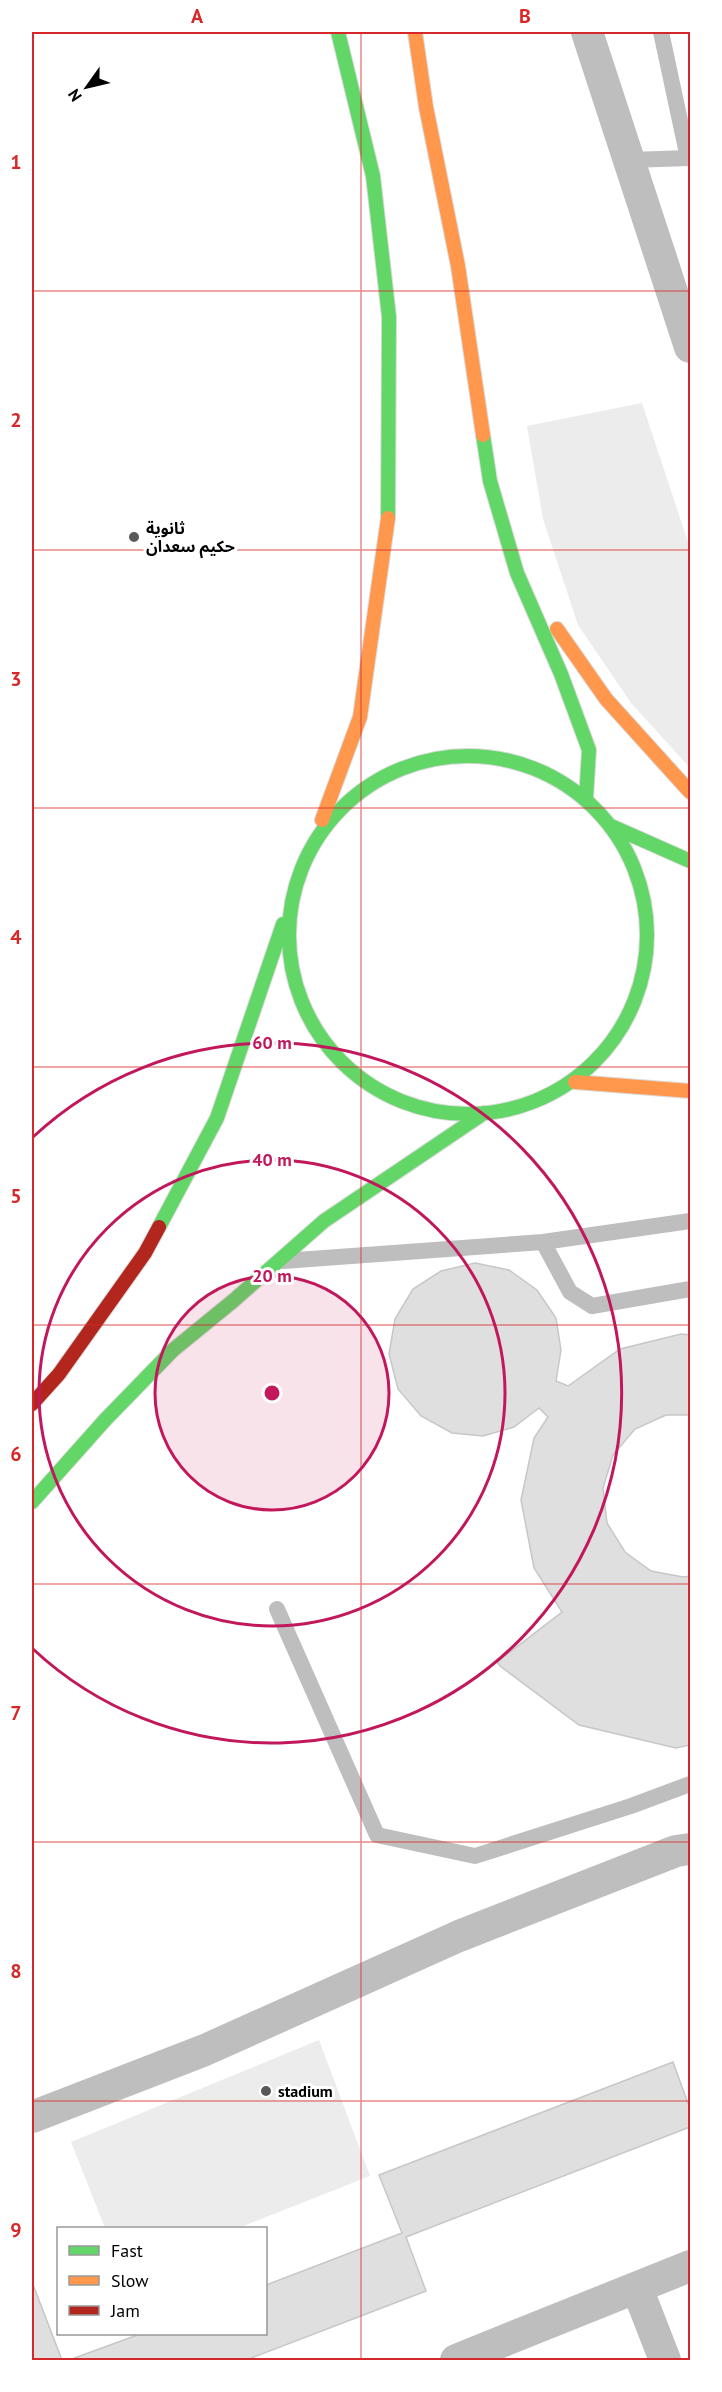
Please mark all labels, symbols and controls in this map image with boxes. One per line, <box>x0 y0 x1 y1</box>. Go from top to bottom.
text: A <box>191 3 204 29</box>
text: B <box>519 3 531 29</box>
north arrow <box>57 57 117 117</box>
text: N <box>63 85 86 105</box>
text: 1 <box>10 149 22 175</box>
text: 2 <box>10 407 22 433</box>
place label: ثانوية حكيم سعدان <box>146 518 235 559</box>
marker: ثانوية حكيم سعدان <box>127 530 141 544</box>
text: 3 <box>10 666 22 692</box>
text: 4 <box>10 924 22 950</box>
text: 60 m <box>252 1031 292 1054</box>
text: 40 m <box>252 1148 292 1171</box>
text: 5 <box>10 1183 22 1209</box>
text: 20 m <box>252 1264 292 1287</box>
centre of rings <box>262 1383 282 1403</box>
text: 6 <box>10 1441 22 1467</box>
text: 7 <box>10 1700 22 1726</box>
text: 8 <box>10 1958 22 1984</box>
place label: stadium <box>278 2081 333 2101</box>
marker: stadium <box>259 2084 273 2098</box>
text: 9 <box>10 2217 22 2243</box>
legend <box>57 2227 267 2335</box>
text: Fast <box>111 2239 143 2262</box>
text: Slow <box>111 2269 149 2292</box>
text: Jam <box>110 2299 140 2322</box>

